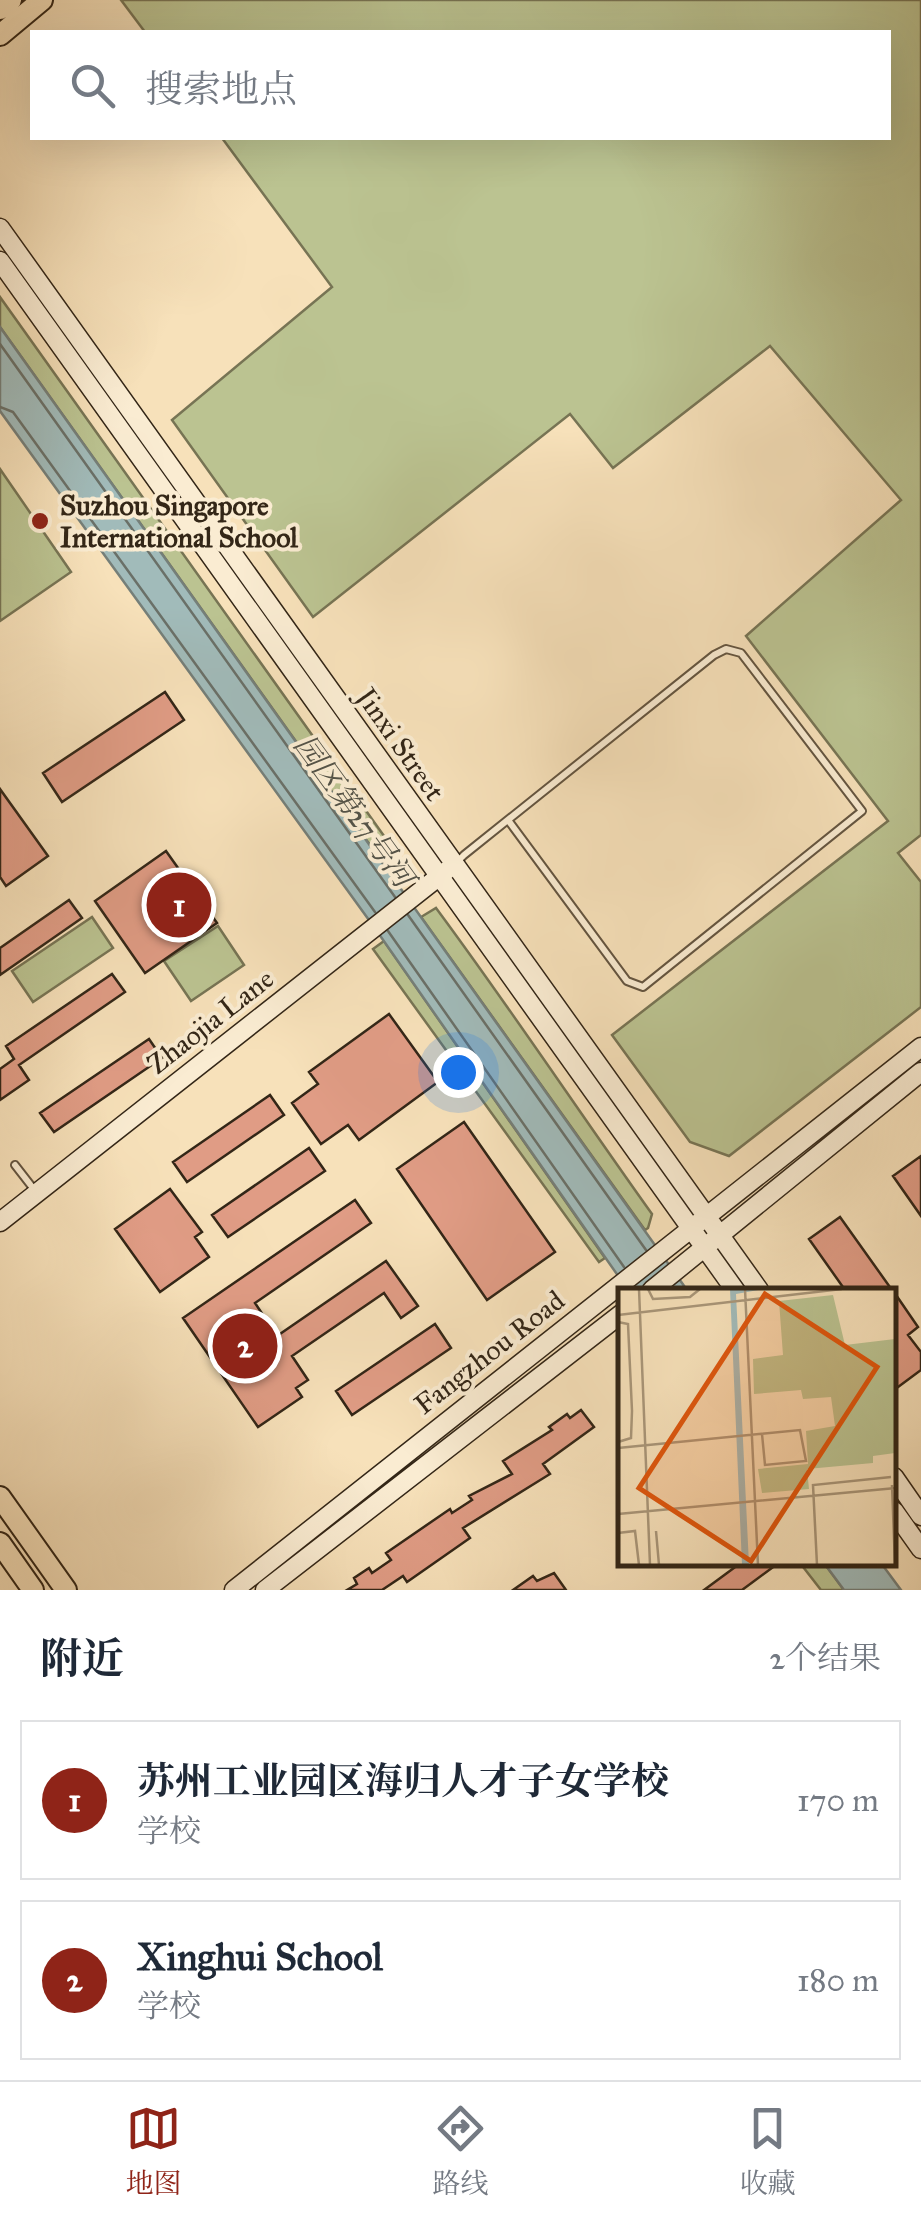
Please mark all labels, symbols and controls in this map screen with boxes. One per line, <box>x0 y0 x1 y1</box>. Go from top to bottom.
search box <box>30 30 891 140</box>
icon: search <box>65 58 120 113</box>
text: 搜索地点 <box>145 66 297 112</box>
place label: Suzhou Singapore International School <box>60 488 298 555</box>
marker: Suzhou Singapore International School <box>29 510 51 532</box>
street label: Jinxi Street <box>347 679 452 808</box>
water label: 园区第27号河 <box>287 728 424 898</box>
pin: 1 <box>146 868 212 942</box>
street label: Zhaojia Lane <box>140 961 281 1082</box>
your location <box>433 1047 484 1098</box>
street label: Fangzhou Road <box>407 1283 571 1422</box>
inset map <box>618 1288 896 1565</box>
pin: 2 <box>212 1308 278 1384</box>
text: 附近 <box>40 1633 124 1685</box>
text: 2个结果 <box>769 1639 881 1678</box>
text: 苏州工业园区海归人才子女学校 <box>137 1758 669 1804</box>
text: 1 <box>68 1781 81 1820</box>
text: 170 m <box>797 1781 879 1820</box>
text: 学校 <box>137 1812 201 1851</box>
text: Xinghui School <box>137 1934 383 1980</box>
text: 2 <box>67 1961 82 2000</box>
text: 180 m <box>797 1961 879 2000</box>
text: 学校 <box>137 1987 201 2026</box>
tab: 地图 <box>125 2101 182 2201</box>
tab: 路线 <box>432 2101 489 2201</box>
tab: 收藏 <box>739 2101 796 2201</box>

